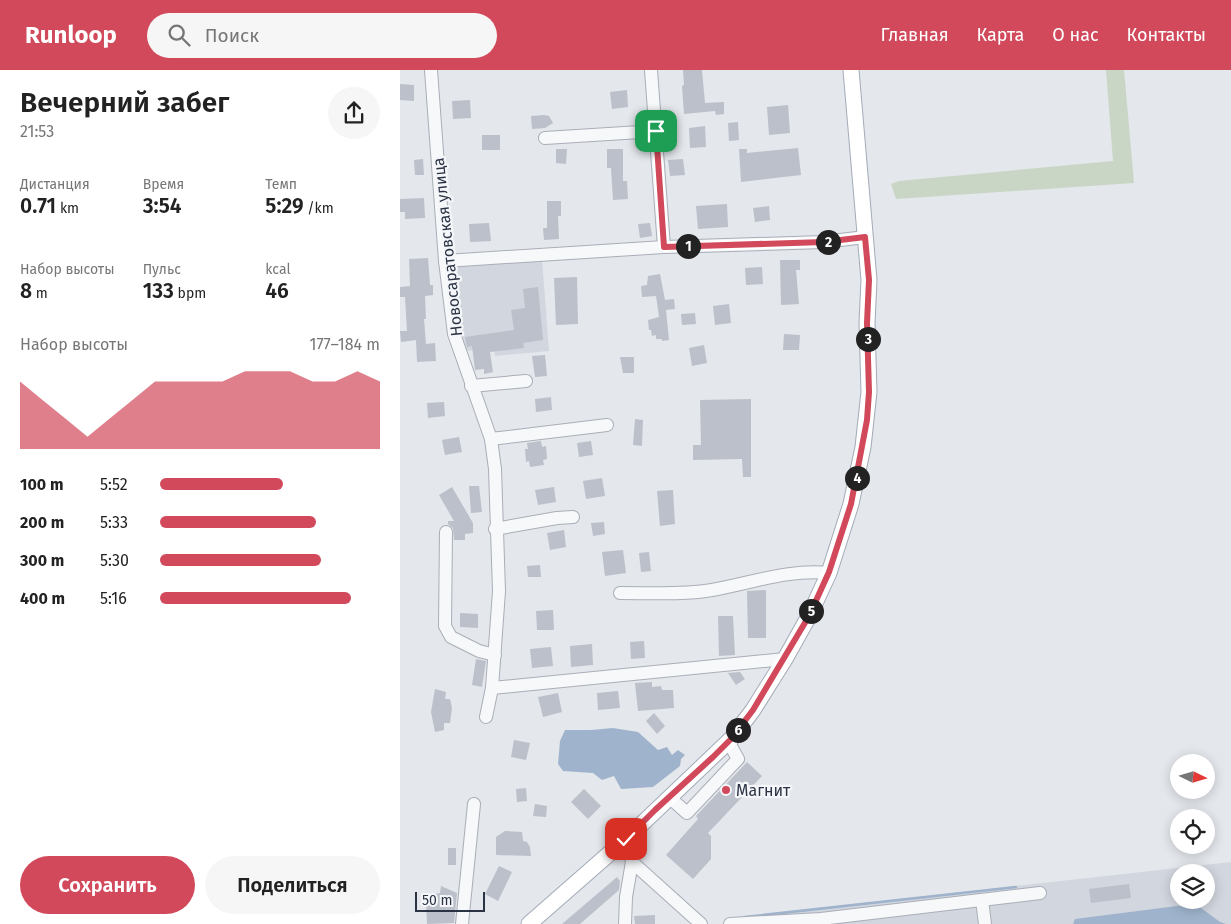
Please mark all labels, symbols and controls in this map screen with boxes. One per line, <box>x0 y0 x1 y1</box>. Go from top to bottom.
search box <box>147 13 497 58</box>
text: Runloop <box>25 21 117 49</box>
icon: search <box>165 21 193 49</box>
text: Поиск <box>205 24 259 47</box>
text: Главная <box>881 24 949 46</box>
text: Карта <box>977 24 1024 46</box>
text: О нас <box>1052 24 1099 46</box>
text: Контакты <box>1127 24 1206 46</box>
text: Вечерний забег <box>20 86 229 119</box>
button: share <box>328 87 380 139</box>
pin <box>635 110 677 152</box>
icon: arrive <box>642 117 670 145</box>
text: 21:53 <box>20 122 54 141</box>
street label: Новосаратовская улица <box>429 157 466 337</box>
text: Дистанция <box>20 176 90 193</box>
text: Время <box>143 176 184 193</box>
text: Темп <box>265 176 297 193</box>
text: 0.71 <box>20 193 56 219</box>
text: 3:54 <box>143 193 181 219</box>
text: 5:29 <box>265 193 304 219</box>
text: km <box>56 200 79 217</box>
text: /km <box>304 200 334 217</box>
pin: 2 <box>816 230 840 254</box>
pin: 1 <box>676 234 700 258</box>
text: 2 <box>825 234 832 251</box>
text: 1 <box>685 238 692 255</box>
text: Набор высоты <box>20 261 114 278</box>
text: Пульс <box>143 261 181 278</box>
text: kcal <box>265 261 291 278</box>
text: 8 <box>20 278 32 304</box>
text: 133 <box>143 278 174 304</box>
text: 46 <box>265 278 289 304</box>
text: m <box>32 285 48 302</box>
text: bpm <box>174 285 206 302</box>
pin: 3 <box>856 326 880 352</box>
text: 3 <box>865 331 872 348</box>
text: Набор высоты <box>20 335 128 354</box>
text: 177–184 m <box>309 335 380 354</box>
pin: 4 <box>844 466 870 490</box>
text: 4 <box>854 470 861 487</box>
text: 100 m <box>20 475 63 494</box>
text: 5:52 <box>100 475 128 494</box>
text: 200 m <box>20 513 64 532</box>
text: 5:33 <box>100 513 128 532</box>
text: 300 m <box>20 551 64 570</box>
text: 5:30 <box>100 551 129 570</box>
text: 400 m <box>20 589 65 608</box>
text: 5:16 <box>100 589 127 608</box>
pin: 5 <box>798 598 824 624</box>
text: 5 <box>808 603 815 620</box>
pin: 6 <box>726 718 750 742</box>
text: 6 <box>735 722 742 739</box>
north arrow <box>1170 754 1215 799</box>
map controls <box>1170 754 1215 909</box>
place label: Магнит <box>736 781 791 800</box>
marker: Магнит <box>720 784 732 796</box>
button: locate <box>1170 809 1215 854</box>
pin <box>605 818 647 860</box>
icon: check <box>612 825 640 853</box>
button: Сохранить <box>20 856 195 914</box>
button: Поделиться <box>205 856 380 914</box>
button: layers <box>1170 864 1215 909</box>
scale bar <box>415 889 485 912</box>
text: 50 m <box>422 892 453 909</box>

